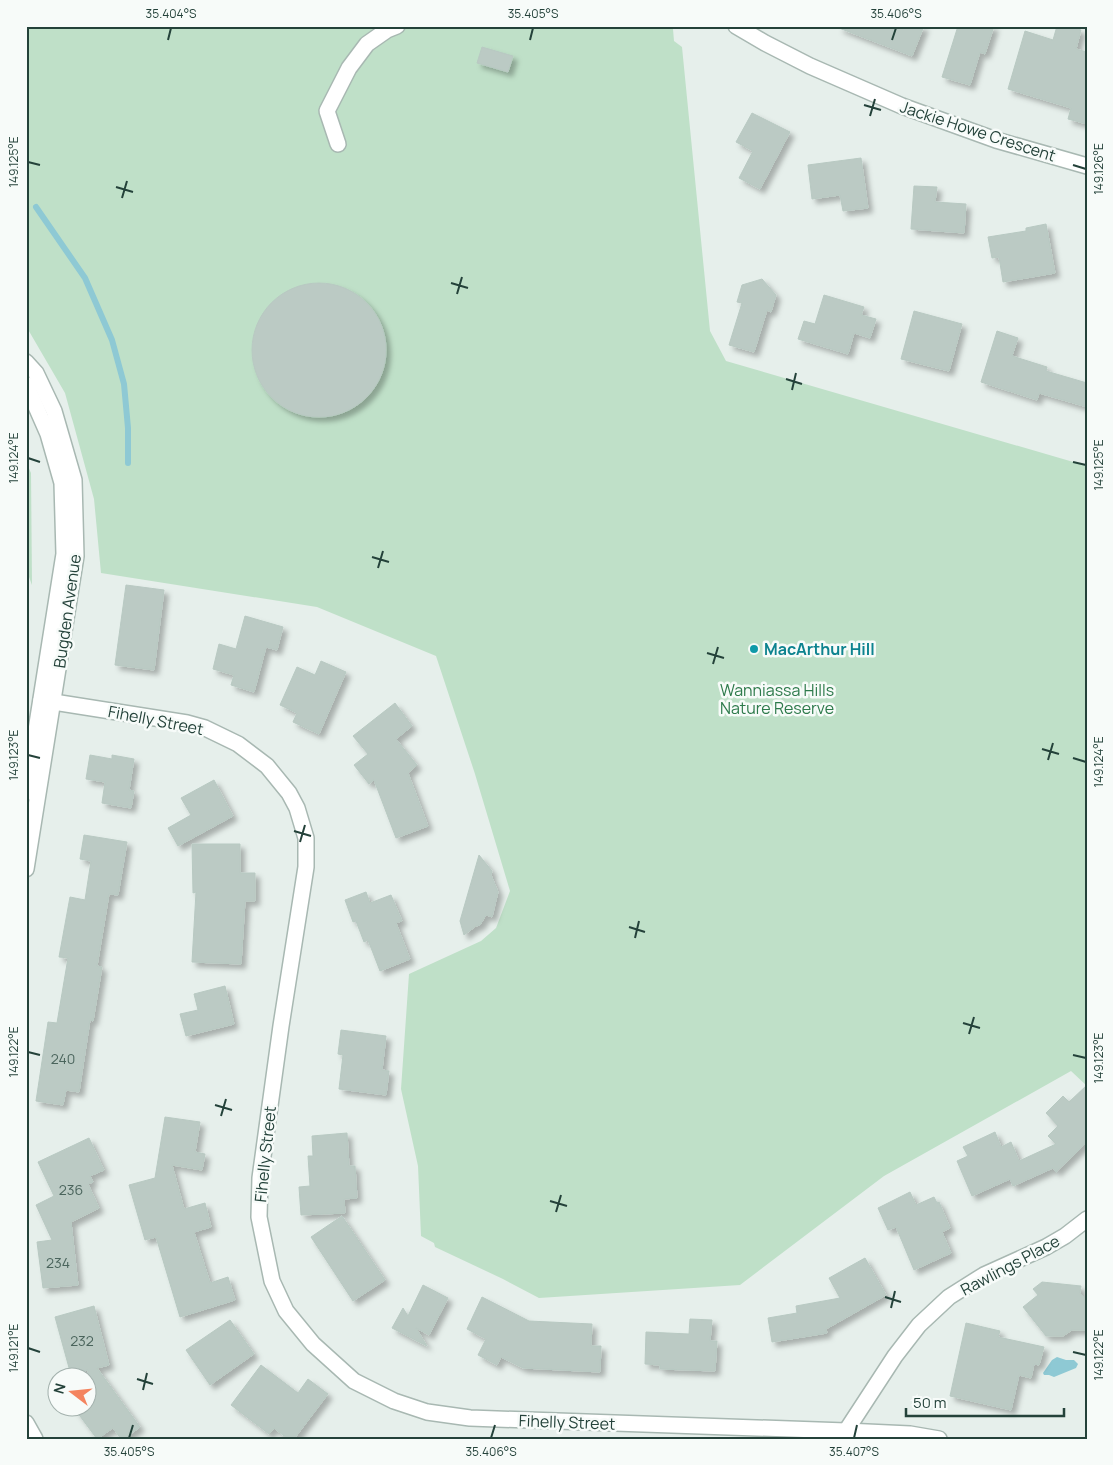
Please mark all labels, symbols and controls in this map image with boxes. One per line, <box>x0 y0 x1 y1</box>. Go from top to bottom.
text: 35.404°S <box>146 5 196 22</box>
text: 35.405°S <box>508 5 558 22</box>
text: 35.406°S <box>870 5 922 22</box>
street label: Jackie Howe Crescent <box>897 95 1059 167</box>
text: 149.125°E <box>5 136 22 188</box>
text: 149.126°E <box>1090 143 1107 195</box>
text: 149.124°E <box>5 432 22 484</box>
text: 149.125°E <box>1090 439 1107 491</box>
street label: Bugden Avenue <box>48 553 86 669</box>
place label: MacArthur Hill <box>764 638 875 660</box>
marker: MacArthur Hill <box>748 643 760 655</box>
park label: Wanniassa Hills Nature Reserve <box>720 679 834 719</box>
street label: Fihelly Street <box>106 700 206 740</box>
text: 149.123°E <box>5 729 22 780</box>
text: 149.124°E <box>1090 736 1107 788</box>
text: 149.122°E <box>5 1026 22 1078</box>
text: 149.123°E <box>1090 1032 1107 1083</box>
house number: 240 <box>51 1049 75 1068</box>
street label: Fihelly Street <box>249 1105 281 1203</box>
house number: 236 <box>59 1180 83 1199</box>
street label: Rawlings Place <box>957 1230 1063 1300</box>
house number: 234 <box>46 1253 70 1272</box>
text: 149.121°E <box>5 1323 22 1372</box>
text: 149.122°E <box>1090 1329 1107 1381</box>
house number: 232 <box>70 1331 94 1350</box>
north arrow <box>48 1368 98 1418</box>
text: N <box>49 1381 70 1396</box>
scale bar <box>906 1385 1063 1417</box>
text: 50 m <box>913 1392 947 1413</box>
street label: Fihelly Street <box>518 1409 616 1435</box>
text: 35.405°S <box>104 1443 154 1460</box>
text: 35.406°S <box>465 1443 517 1460</box>
text: 35.407°S <box>829 1443 879 1460</box>

